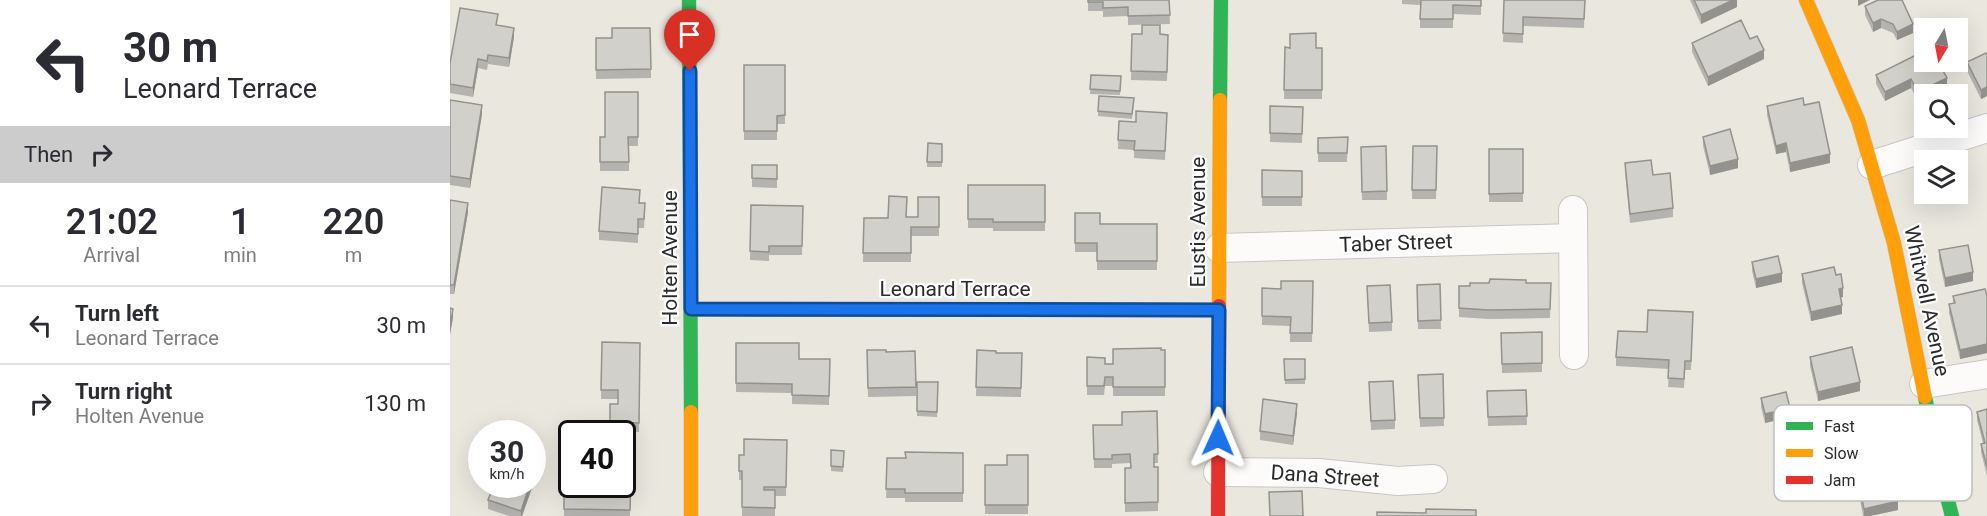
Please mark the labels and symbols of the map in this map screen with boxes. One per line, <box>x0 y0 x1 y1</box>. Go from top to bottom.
pin <box>664 9 715 71</box>
north arrow <box>1914 18 1968 72</box>
street label: Eustis Avenue <box>1186 157 1210 287</box>
street label: Holten Avenue <box>658 190 682 326</box>
street label: Whitwell Avenue <box>1899 224 1955 378</box>
street label: Taber Street <box>1339 229 1453 257</box>
street label: Leonard Terrace <box>879 277 1031 301</box>
legend <box>1774 405 1972 501</box>
position arrow <box>1186 406 1250 470</box>
text: Fast <box>1824 417 1855 436</box>
speed limit sign: 40 <box>558 420 636 498</box>
text: Slow <box>1824 444 1859 463</box>
street label: Dana Street <box>1270 460 1380 492</box>
text: Jam <box>1824 471 1856 490</box>

